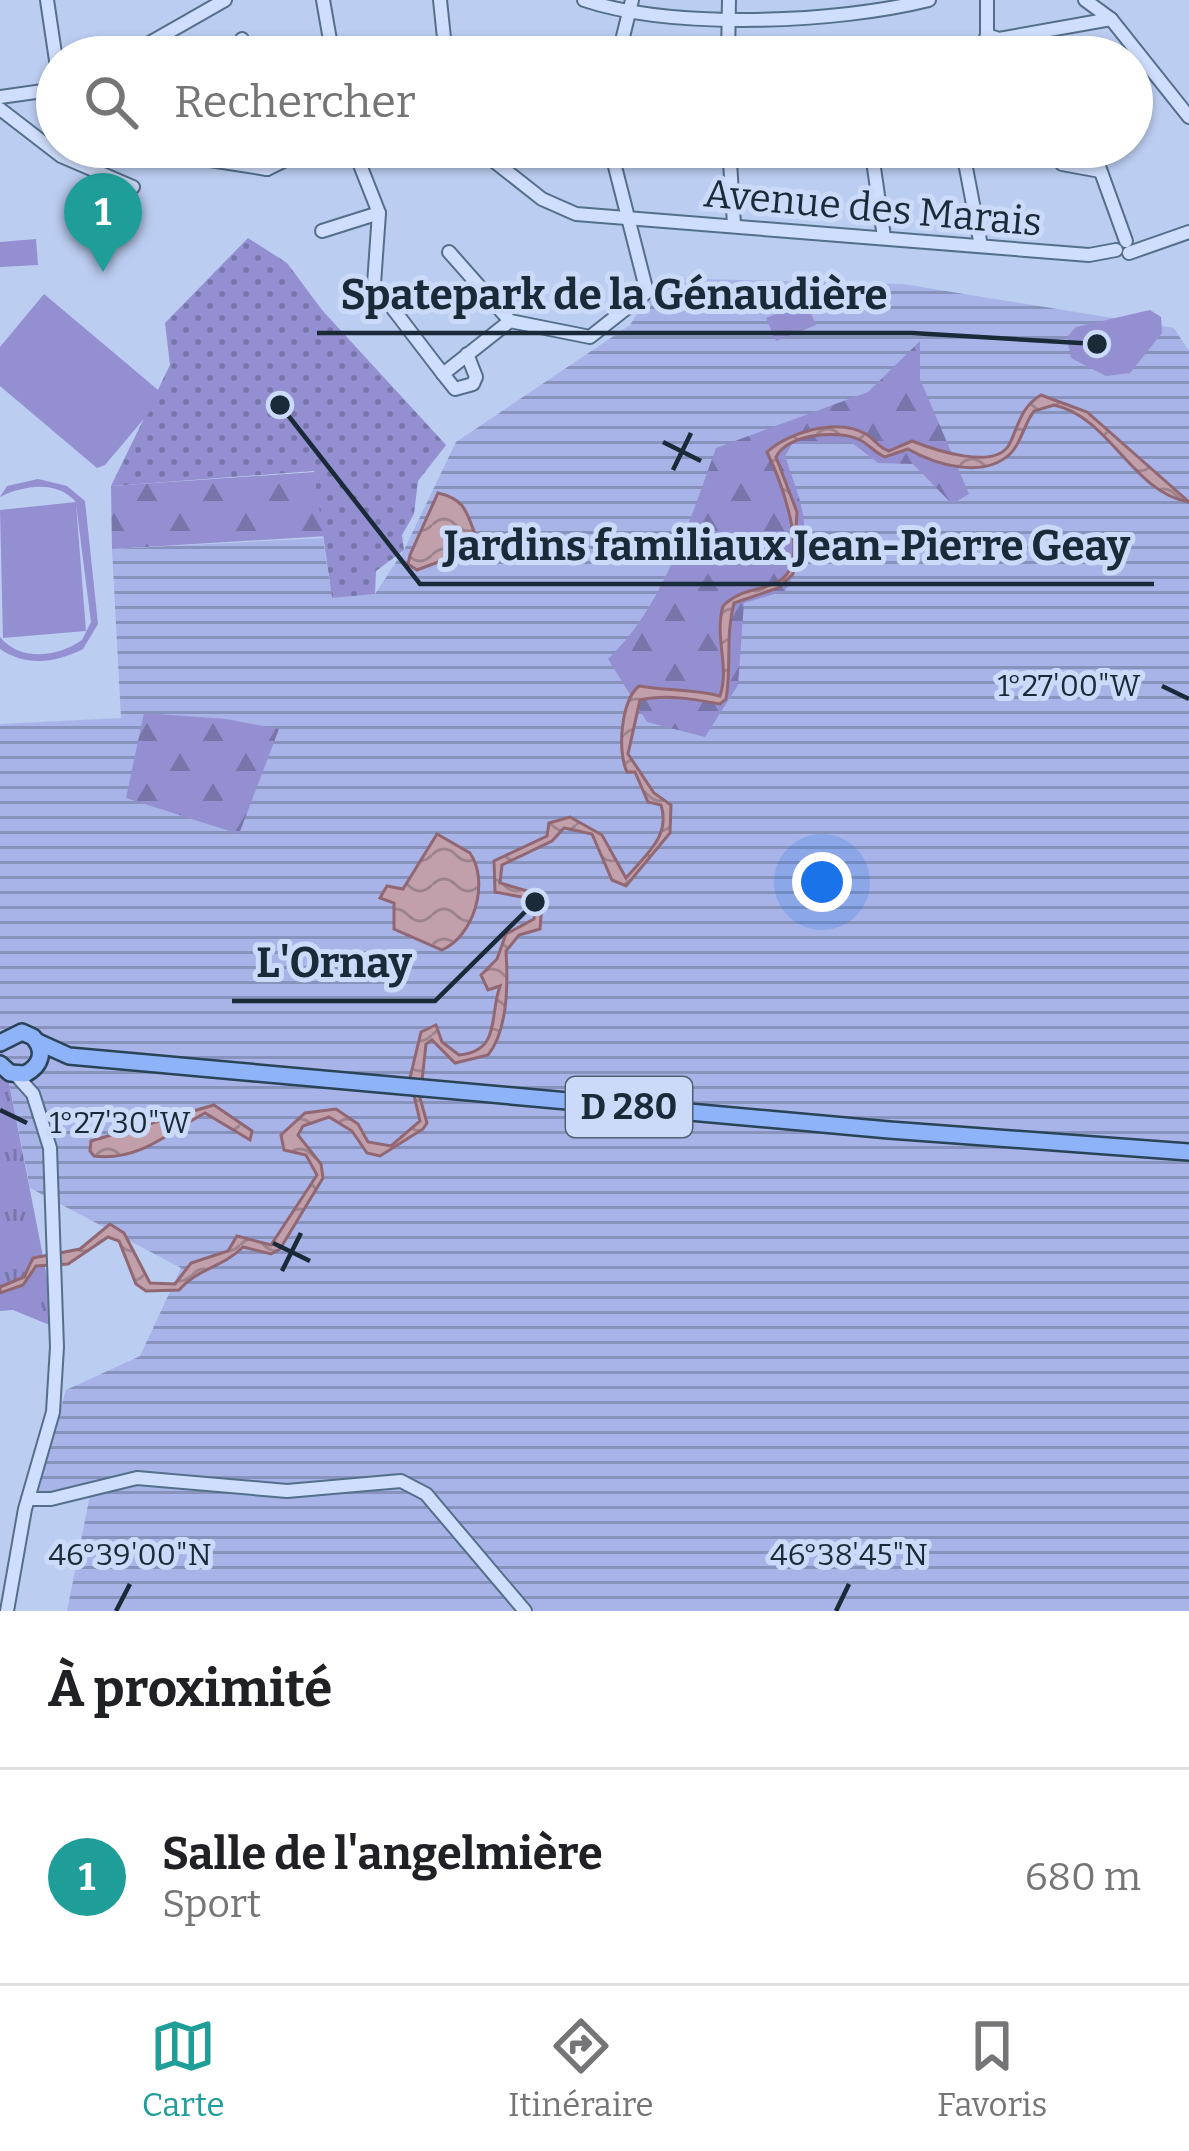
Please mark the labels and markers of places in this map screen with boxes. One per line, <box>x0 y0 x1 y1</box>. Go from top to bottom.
pin: 1 <box>64 173 142 272</box>
callout: Spatepark de la Génaudière <box>317 255 912 333</box>
callout: Jardins familiaux Jean-Pierre Geay <box>420 506 1154 584</box>
callout: L'Ornay <box>232 923 435 1001</box>

